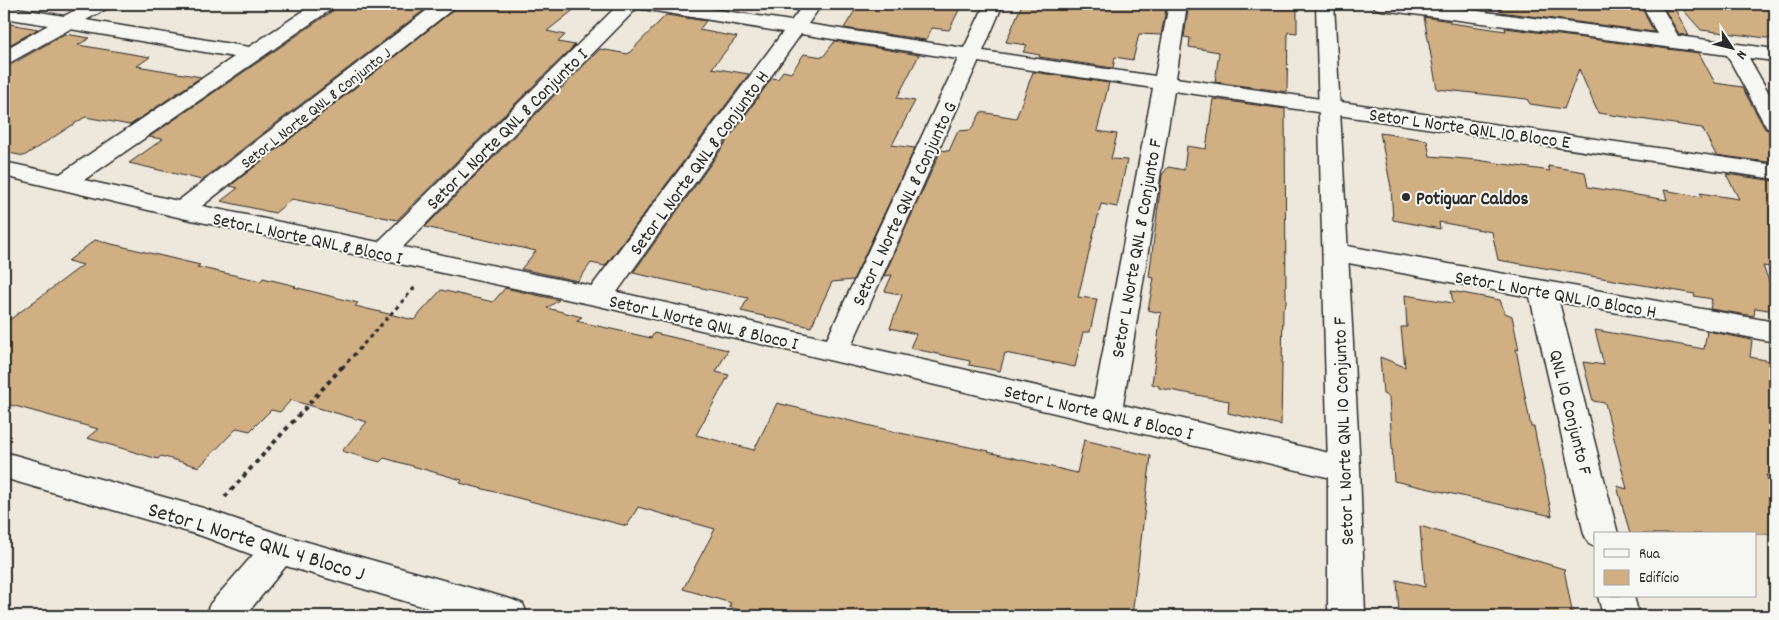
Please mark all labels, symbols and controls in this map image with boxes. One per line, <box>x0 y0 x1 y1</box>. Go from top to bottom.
north arrow <box>1706 22 1756 72</box>
street label: Setor L Norte QNL 8 Conjunto J <box>236 43 397 175</box>
street label: Setor L Norte QNL 8 Conjunto I <box>421 43 596 218</box>
text: N <box>1731 46 1751 63</box>
street label: Setor L Norte QNL 8 Conjunto H <box>624 66 777 262</box>
street label: Setor L Norte QNL 8 Conjunto G <box>847 98 966 311</box>
street label: Setor L Norte QNL 10 Bloco E <box>1367 103 1572 158</box>
street label: Setor L Norte QNL 8 Conjunto F <box>1106 137 1171 360</box>
place label: Potiguar Caldos <box>1416 187 1529 214</box>
marker: Potiguar Caldos <box>1400 191 1412 203</box>
street label: Setor L Norte QNL 8 Bloco I <box>210 207 405 274</box>
street label: Setor L Norte QNL 10 Bloco H <box>1453 265 1658 327</box>
street label: Setor L Norte QNL 8 Bloco I <box>606 290 800 359</box>
street label: Setor L Norte QNL 10 Conjunto F <box>1328 316 1363 546</box>
street label: QNL 10 Conjunto F <box>1540 347 1597 479</box>
street label: Setor L Norte QNL 8 Bloco I <box>1001 380 1195 449</box>
street label: Setor L Norte QNL 4 Bloco J <box>144 496 368 591</box>
legend <box>1594 532 1756 598</box>
text: Rua <box>1639 544 1661 566</box>
text: Edifício <box>1639 568 1679 590</box>

